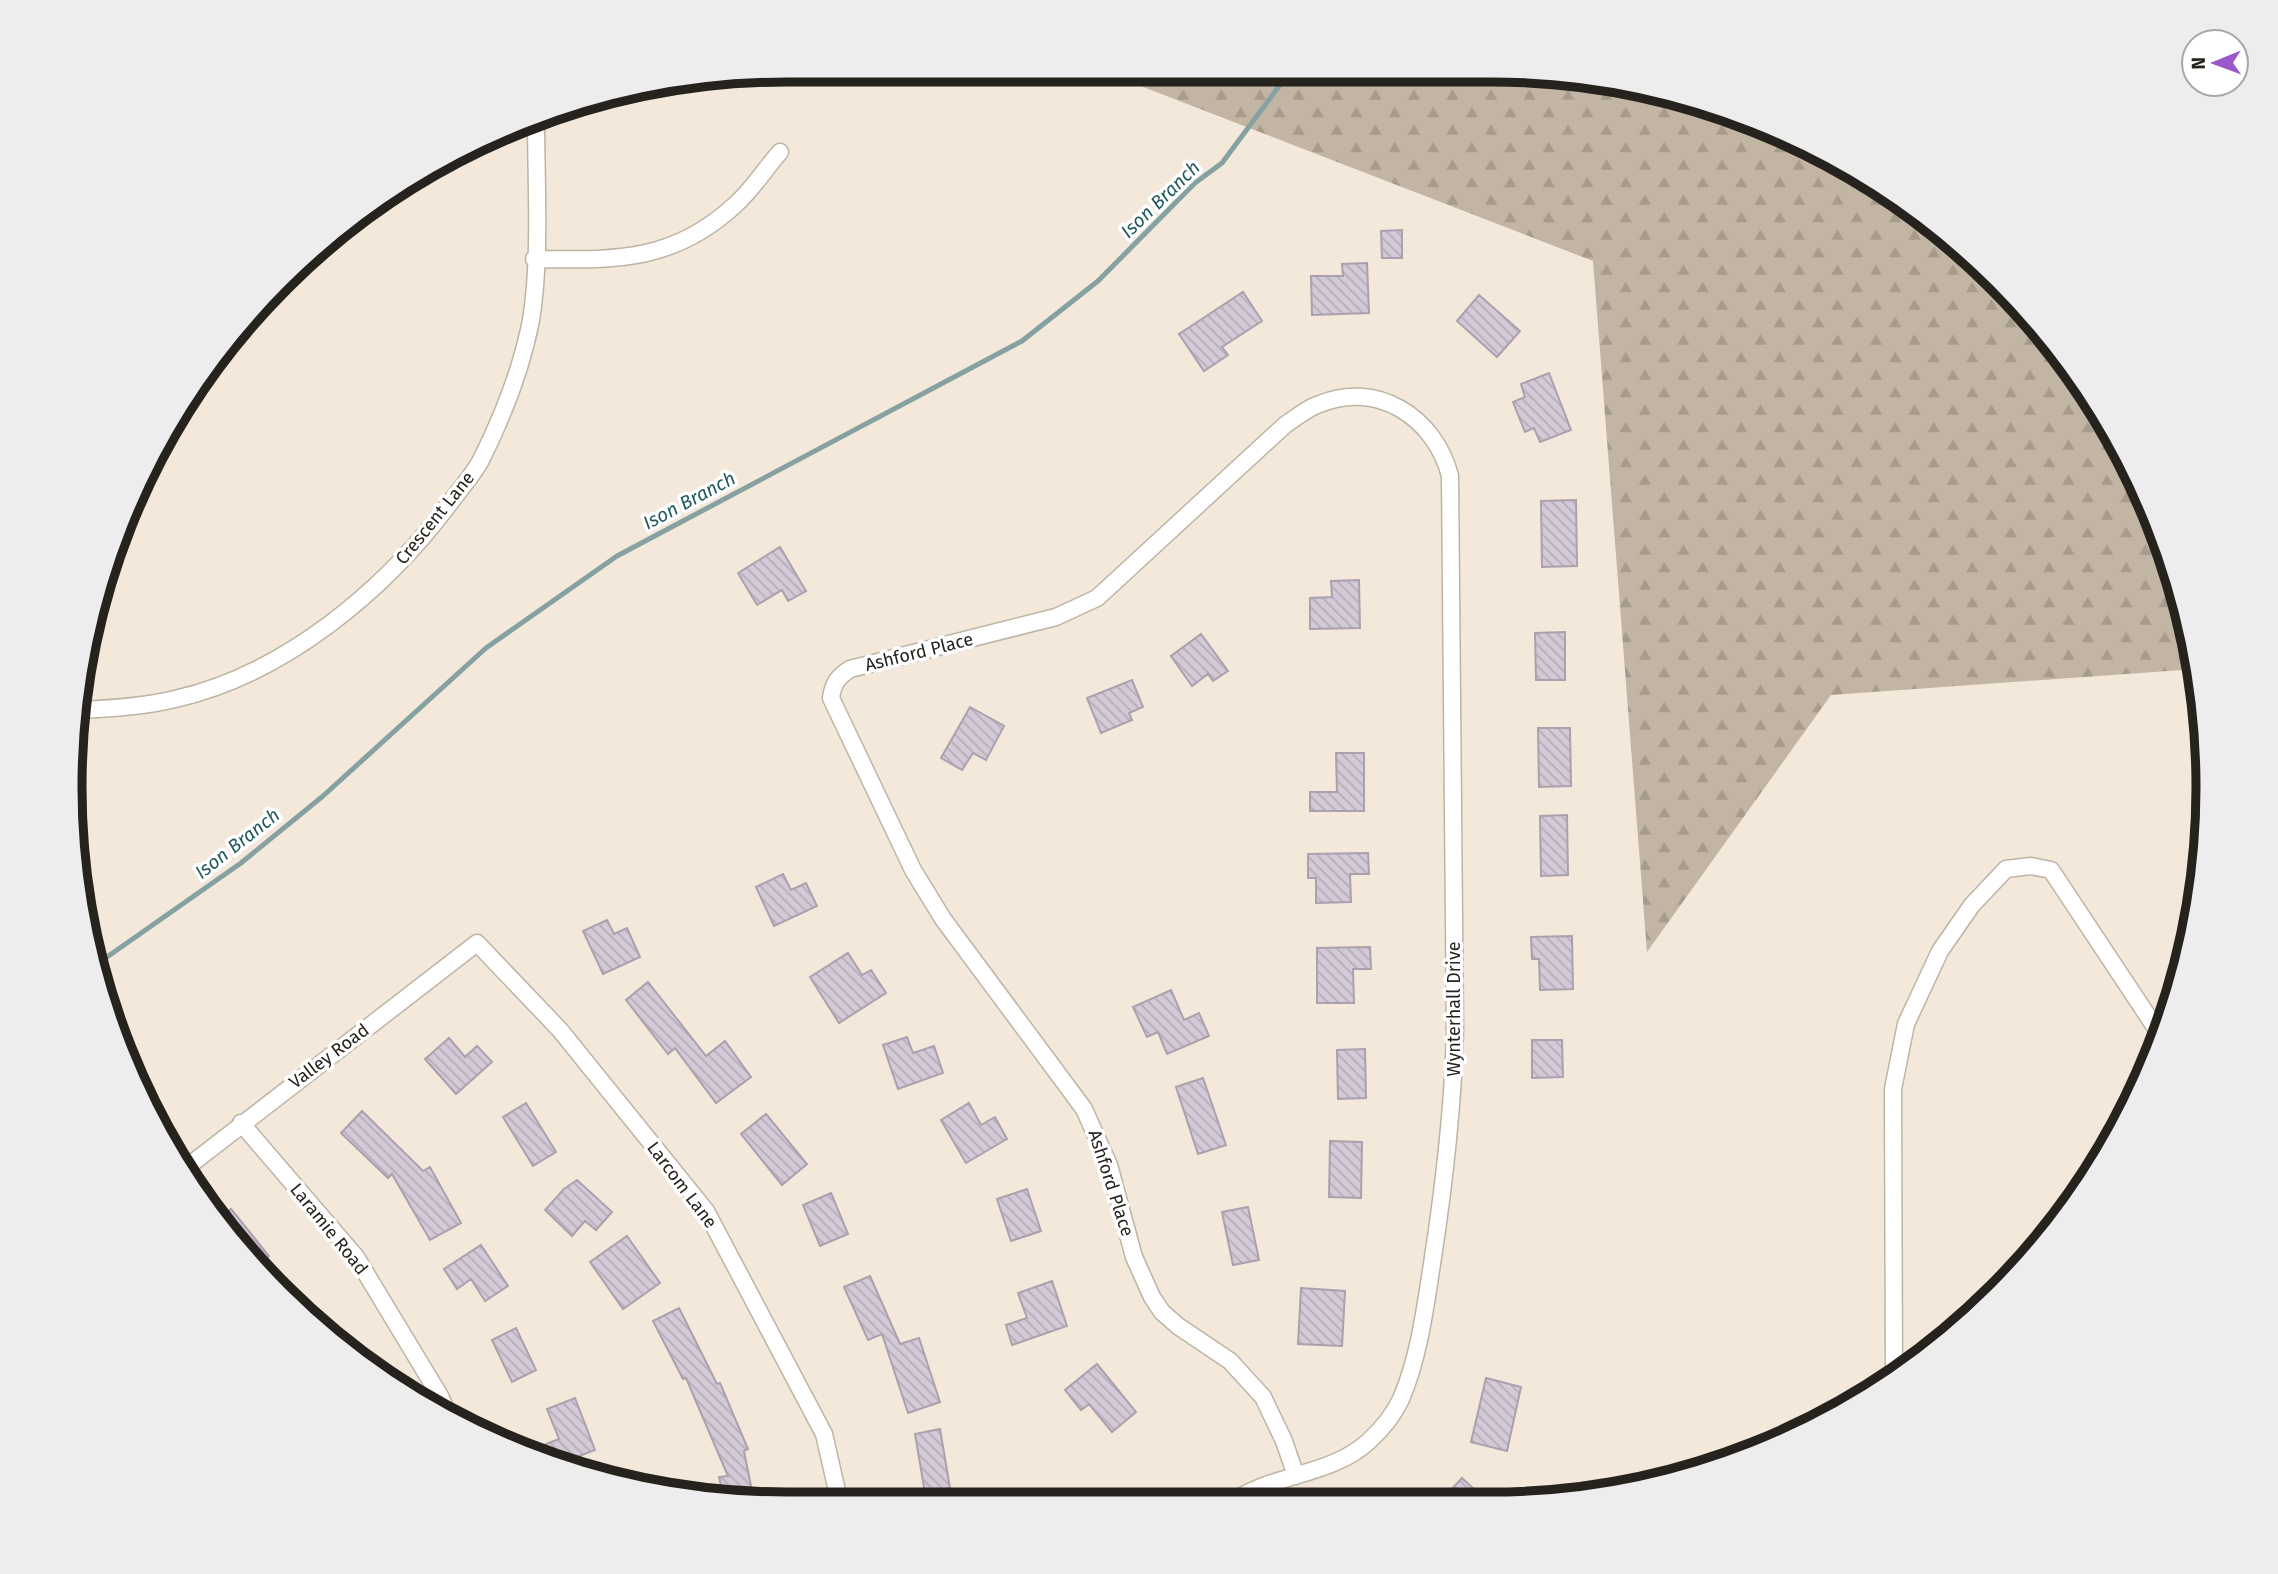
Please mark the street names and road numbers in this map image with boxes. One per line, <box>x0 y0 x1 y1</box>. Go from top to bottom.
street label: Crescent Lane <box>391 467 479 569</box>
street label: Ashford Place <box>863 628 975 676</box>
street label: Wynterhall Drive <box>1443 942 1465 1076</box>
street label: Valley Road <box>285 1019 373 1093</box>
street label: Ashford Place <box>1083 1127 1139 1239</box>
street label: Larcom Lane <box>642 1137 722 1233</box>
street label: Laramie Road <box>285 1179 373 1279</box>

